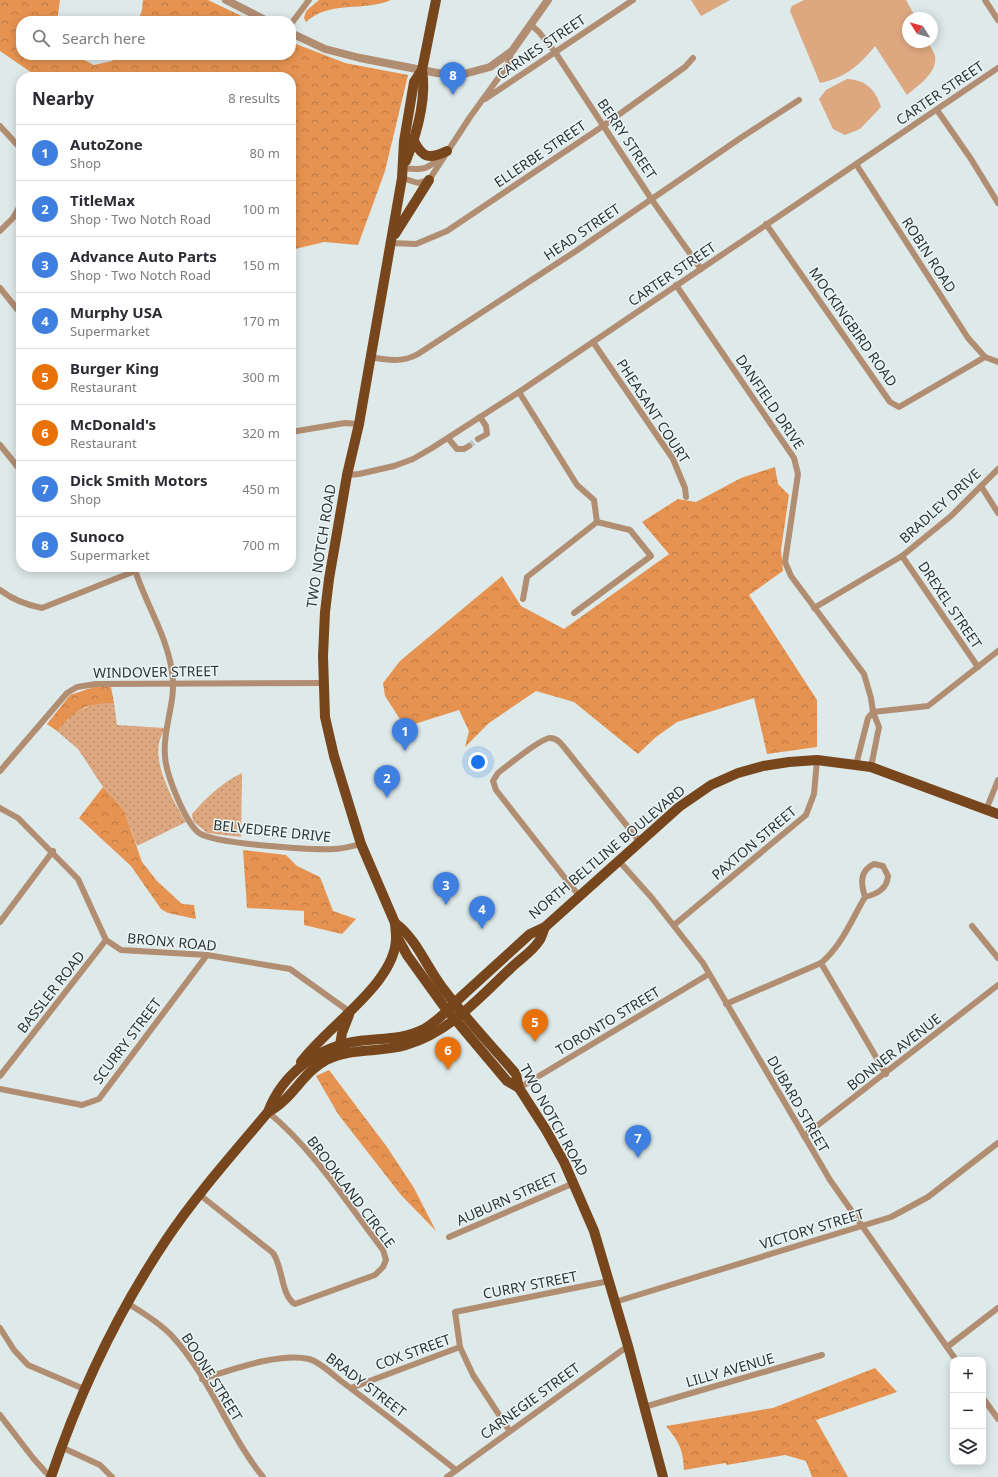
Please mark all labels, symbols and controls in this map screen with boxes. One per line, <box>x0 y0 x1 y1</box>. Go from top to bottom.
street label: CARNES STREET <box>492 10 589 83</box>
north arrow <box>902 12 938 48</box>
search box <box>16 16 296 60</box>
icon: search <box>30 27 52 49</box>
text: Search here <box>62 28 145 48</box>
street label: CARTER STREET <box>892 56 987 129</box>
pin: 8 <box>440 62 466 95</box>
text: Nearby <box>32 87 94 110</box>
text: 8 results <box>228 89 280 107</box>
street label: BERRY STREET <box>593 95 662 183</box>
street label: ELLERBE STREET <box>490 116 590 191</box>
text: AutoZone <box>70 134 143 154</box>
text: 1 <box>41 144 49 162</box>
text: 80 m <box>250 144 280 162</box>
text: Shop <box>70 154 101 172</box>
text: TitleMax <box>70 190 135 210</box>
street label: HEAD STREET <box>540 199 624 264</box>
text: 2 <box>41 200 49 218</box>
text: 100 m <box>242 200 280 218</box>
text: Shop · Two Notch Road <box>70 210 211 228</box>
street label: ROBIN ROAD <box>898 213 961 296</box>
street label: CARTER STREET <box>624 237 719 310</box>
text: Advance Auto Parts <box>70 246 217 266</box>
text: 3 <box>41 256 49 274</box>
text: 150 m <box>242 256 280 274</box>
street label: MOCKINGBIRD ROAD <box>805 263 902 390</box>
text: Shop · Two Notch Road <box>70 266 211 284</box>
text: Murphy USA <box>70 302 162 322</box>
text: 4 <box>41 312 49 330</box>
text: 170 m <box>242 312 280 330</box>
text: Supermarket <box>70 322 150 340</box>
street label: DANFIELD DRIVE <box>732 351 809 453</box>
street label: PHEASANT COURT <box>613 355 694 467</box>
text: Burger King <box>70 358 159 378</box>
text: 5 <box>41 368 49 386</box>
text: 300 m <box>242 368 280 386</box>
text: Restaurant <box>70 378 137 396</box>
text: McDonald's <box>70 414 156 434</box>
text: 6 <box>41 424 49 442</box>
text: 320 m <box>242 424 280 442</box>
text: Restaurant <box>70 434 137 452</box>
street label: BRADLEY DRIVE <box>895 464 984 547</box>
text: Dick Smith Motors <box>70 470 208 490</box>
text: 7 <box>41 480 49 498</box>
text: 450 m <box>242 480 280 498</box>
street label: TWO NOTCH ROAD <box>301 483 340 609</box>
text: Shop <box>70 490 101 508</box>
text: Sunoco <box>70 526 124 546</box>
text: 8 <box>41 536 49 554</box>
text: 700 m <box>242 536 280 554</box>
text: Supermarket <box>70 546 150 564</box>
street label: DREXEL STREET <box>914 557 987 652</box>
street label: WINDOVER STREET <box>93 661 219 682</box>
pin: 1 <box>392 718 418 751</box>
your location <box>468 752 488 772</box>
pin: 2 <box>374 765 400 798</box>
street label: NORTH BELTLINE BOULEVARD <box>524 780 689 923</box>
street label: PAXTON STREET <box>707 801 800 884</box>
street label: BELVEDERE DRIVE <box>212 815 332 846</box>
pin: 3 <box>433 872 459 905</box>
pin: 4 <box>469 896 495 929</box>
street label: BRONX ROAD <box>127 928 218 955</box>
street label: BASSLER ROAD <box>13 947 89 1037</box>
street label: TORONTO STREET <box>552 982 664 1059</box>
street label: SCURRY STREET <box>88 994 165 1088</box>
pin: 5 <box>522 1009 548 1042</box>
street label: BONNER AVENUE <box>843 1009 945 1094</box>
pin: 6 <box>435 1037 461 1070</box>
street label: DUBARD STREET <box>763 1052 834 1156</box>
street label: TWO NOTCH ROAD <box>516 1060 593 1179</box>
pin: 7 <box>625 1125 651 1158</box>
street label: BROOKLAND CIRCLE <box>303 1132 400 1251</box>
street label: AUBURN STREET <box>453 1168 561 1229</box>
street label: VICTORY STREET <box>757 1204 867 1253</box>
street label: CURRY STREET <box>481 1266 579 1303</box>
street label: BOONE STREET <box>178 1329 247 1425</box>
street label: COX STREET <box>373 1329 453 1374</box>
street label: BRADY STREET <box>322 1348 410 1421</box>
street label: LILLY AVENUE <box>683 1348 776 1391</box>
map controls <box>950 1357 986 1465</box>
button: + <box>950 1357 986 1393</box>
street label: CARNEGIE STREET <box>476 1358 584 1443</box>
button: − <box>950 1393 986 1429</box>
button: layers <box>950 1429 986 1465</box>

